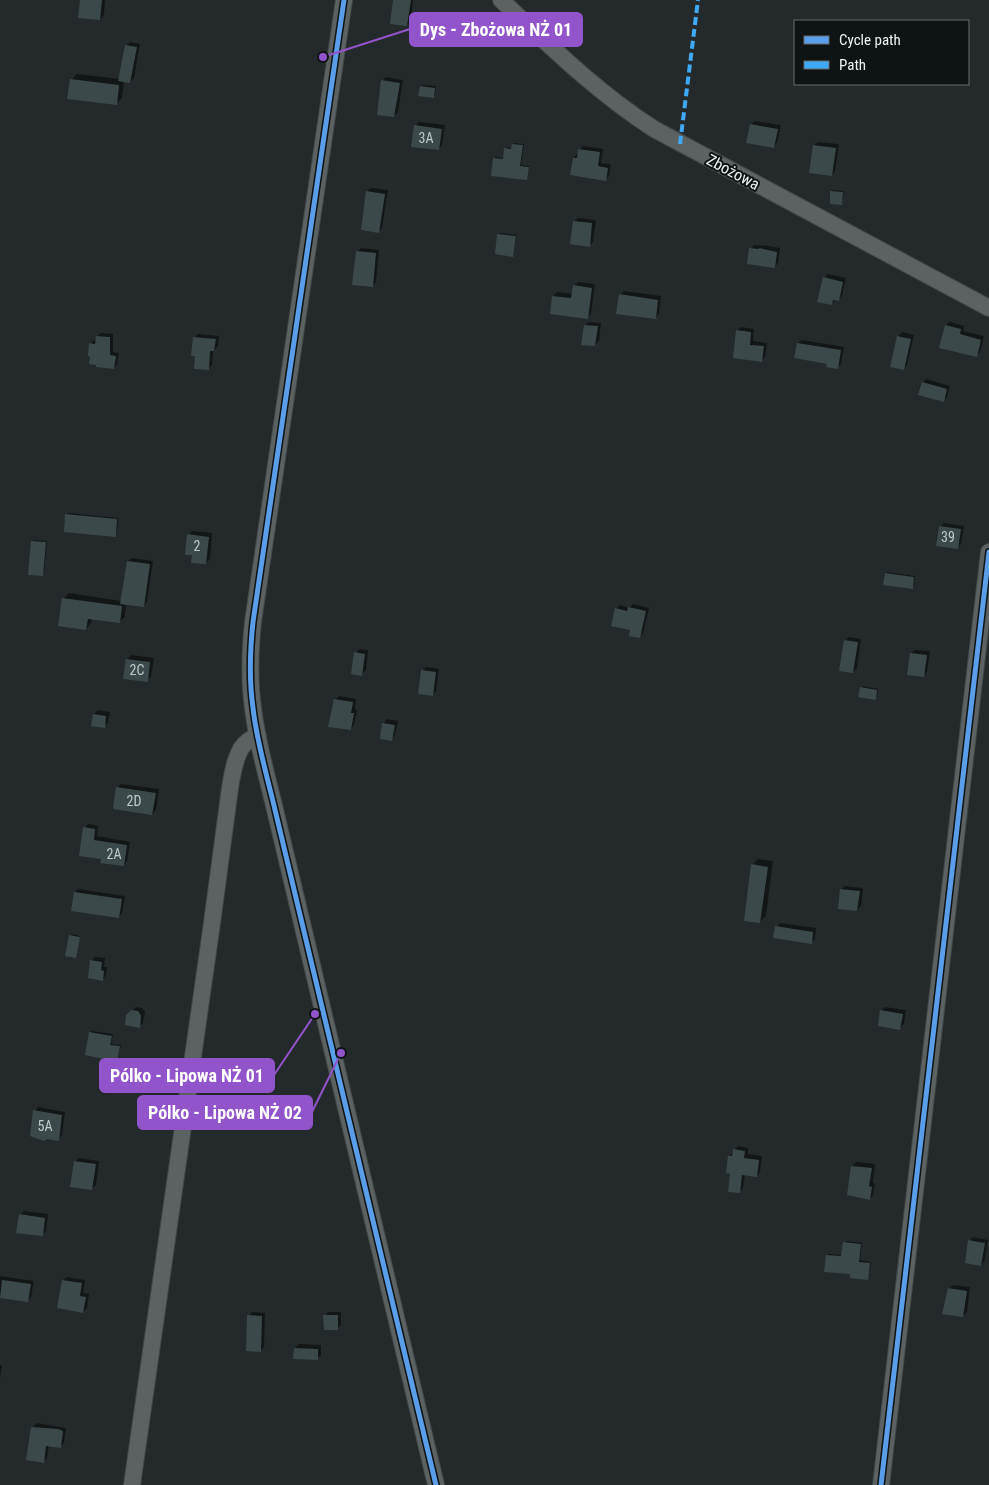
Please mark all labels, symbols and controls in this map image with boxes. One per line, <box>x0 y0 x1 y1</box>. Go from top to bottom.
callout: Dys - Zbożowa NŻ 01 <box>410 13 582 46</box>
text: Dys - Zbożowa NŻ 01 <box>420 19 572 40</box>
legend <box>794 20 969 85</box>
text: Cycle path <box>839 31 901 49</box>
text: Path <box>839 56 866 74</box>
house number: 3A <box>419 130 433 146</box>
street label: Zbożowa <box>703 150 763 194</box>
house number: 39 <box>941 529 955 545</box>
house number: 2 <box>194 538 201 554</box>
house number: 2C <box>130 662 144 678</box>
house number: 2D <box>127 793 141 809</box>
house number: 2A <box>107 846 121 862</box>
callout: Pólko - Lipowa NŻ 01 <box>100 1059 274 1092</box>
text: Pólko - Lipowa NŻ 01 <box>110 1065 264 1086</box>
callout: Pólko - Lipowa NŻ 02 <box>138 1096 312 1129</box>
text: Pólko - Lipowa NŻ 02 <box>148 1102 302 1123</box>
house number: 5A <box>38 1118 52 1134</box>

